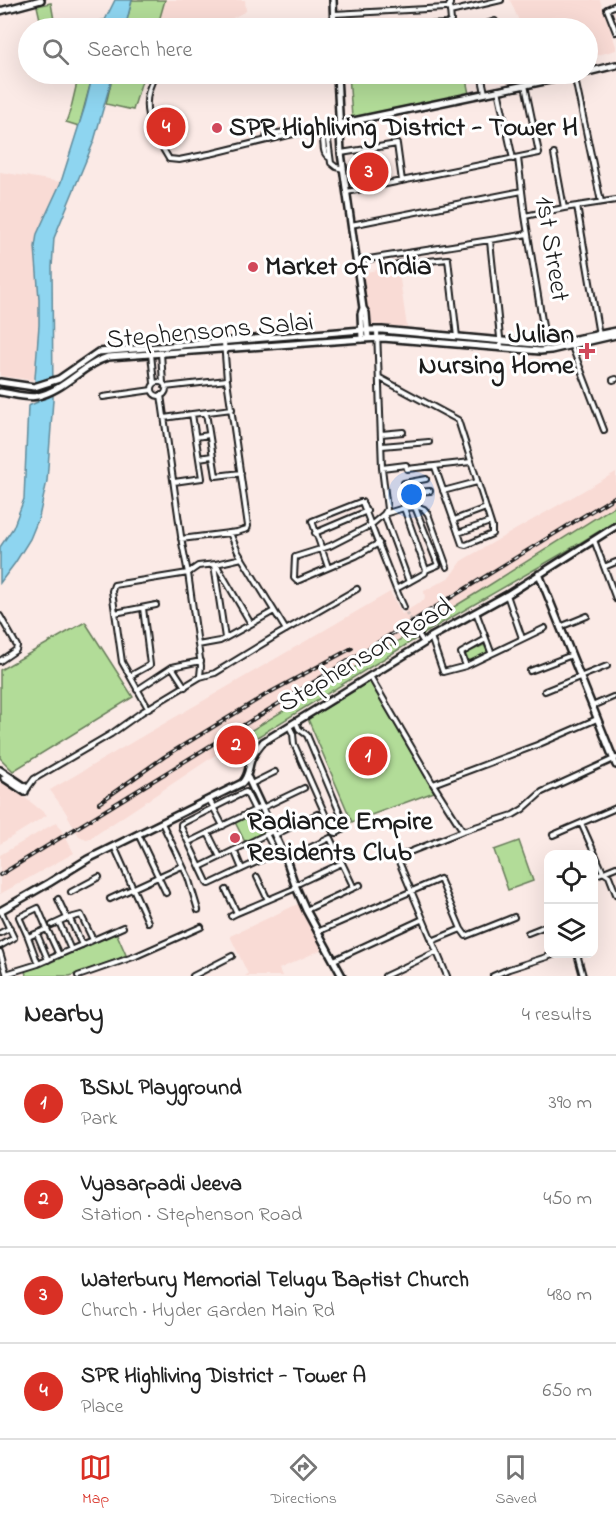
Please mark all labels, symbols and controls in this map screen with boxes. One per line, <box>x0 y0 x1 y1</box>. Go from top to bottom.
search box <box>18 18 598 84</box>
icon: search <box>39 35 72 68</box>
text: Search here <box>87 35 192 67</box>
pin: 4 <box>146 104 186 150</box>
place label: SPR Highliving District - Tower H <box>229 109 578 149</box>
marker: SPR Highliving District - Tower H <box>210 121 224 135</box>
pin: 3 <box>350 150 388 195</box>
street label: 1st Street <box>523 194 579 304</box>
place label: Market of India <box>265 248 432 287</box>
marker: Market of India <box>246 260 260 274</box>
street label: Stephensons Salai <box>105 304 315 360</box>
place label: Julian Nursing Home <box>418 316 575 387</box>
marker: Julian Nursing Home <box>578 342 596 360</box>
your location <box>397 480 426 509</box>
street label: Stephenson Road <box>271 589 461 723</box>
pin: 2 <box>216 722 256 768</box>
pin: 1 <box>348 734 388 778</box>
place label: Radiance Empire Residents Club <box>247 803 434 873</box>
marker: Radiance Empire Residents Club <box>228 831 242 845</box>
map controls <box>544 850 598 958</box>
button: locate <box>544 850 598 904</box>
button: layers <box>544 904 598 958</box>
text: Nearby <box>24 996 103 1034</box>
text: 4 results <box>522 1001 592 1030</box>
text: BSNL Playground <box>81 1073 242 1105</box>
text: 1 <box>40 1089 47 1118</box>
text: 390 m <box>549 1089 592 1118</box>
text: Park <box>81 1105 117 1134</box>
text: Vyasarpadi Jeeva <box>81 1169 242 1201</box>
text: 2 <box>39 1185 48 1214</box>
text: 450 m <box>543 1185 592 1214</box>
text: Station · Stephenson Road <box>81 1201 302 1230</box>
text: Waterbury Memorial Telugu Baptist Church <box>81 1265 469 1297</box>
text: 3 <box>39 1281 48 1310</box>
text: 480 m <box>547 1281 592 1310</box>
text: Church · Hyder Garden Main Rd <box>81 1297 335 1326</box>
text: SPR Highliving District - Tower A <box>81 1361 366 1393</box>
text: 4 <box>39 1377 48 1406</box>
text: 650 m <box>543 1377 592 1406</box>
text: Place <box>81 1393 123 1422</box>
tab: Map <box>79 1451 112 1511</box>
tab: Directions <box>270 1451 337 1511</box>
tab: Saved <box>495 1451 537 1511</box>

